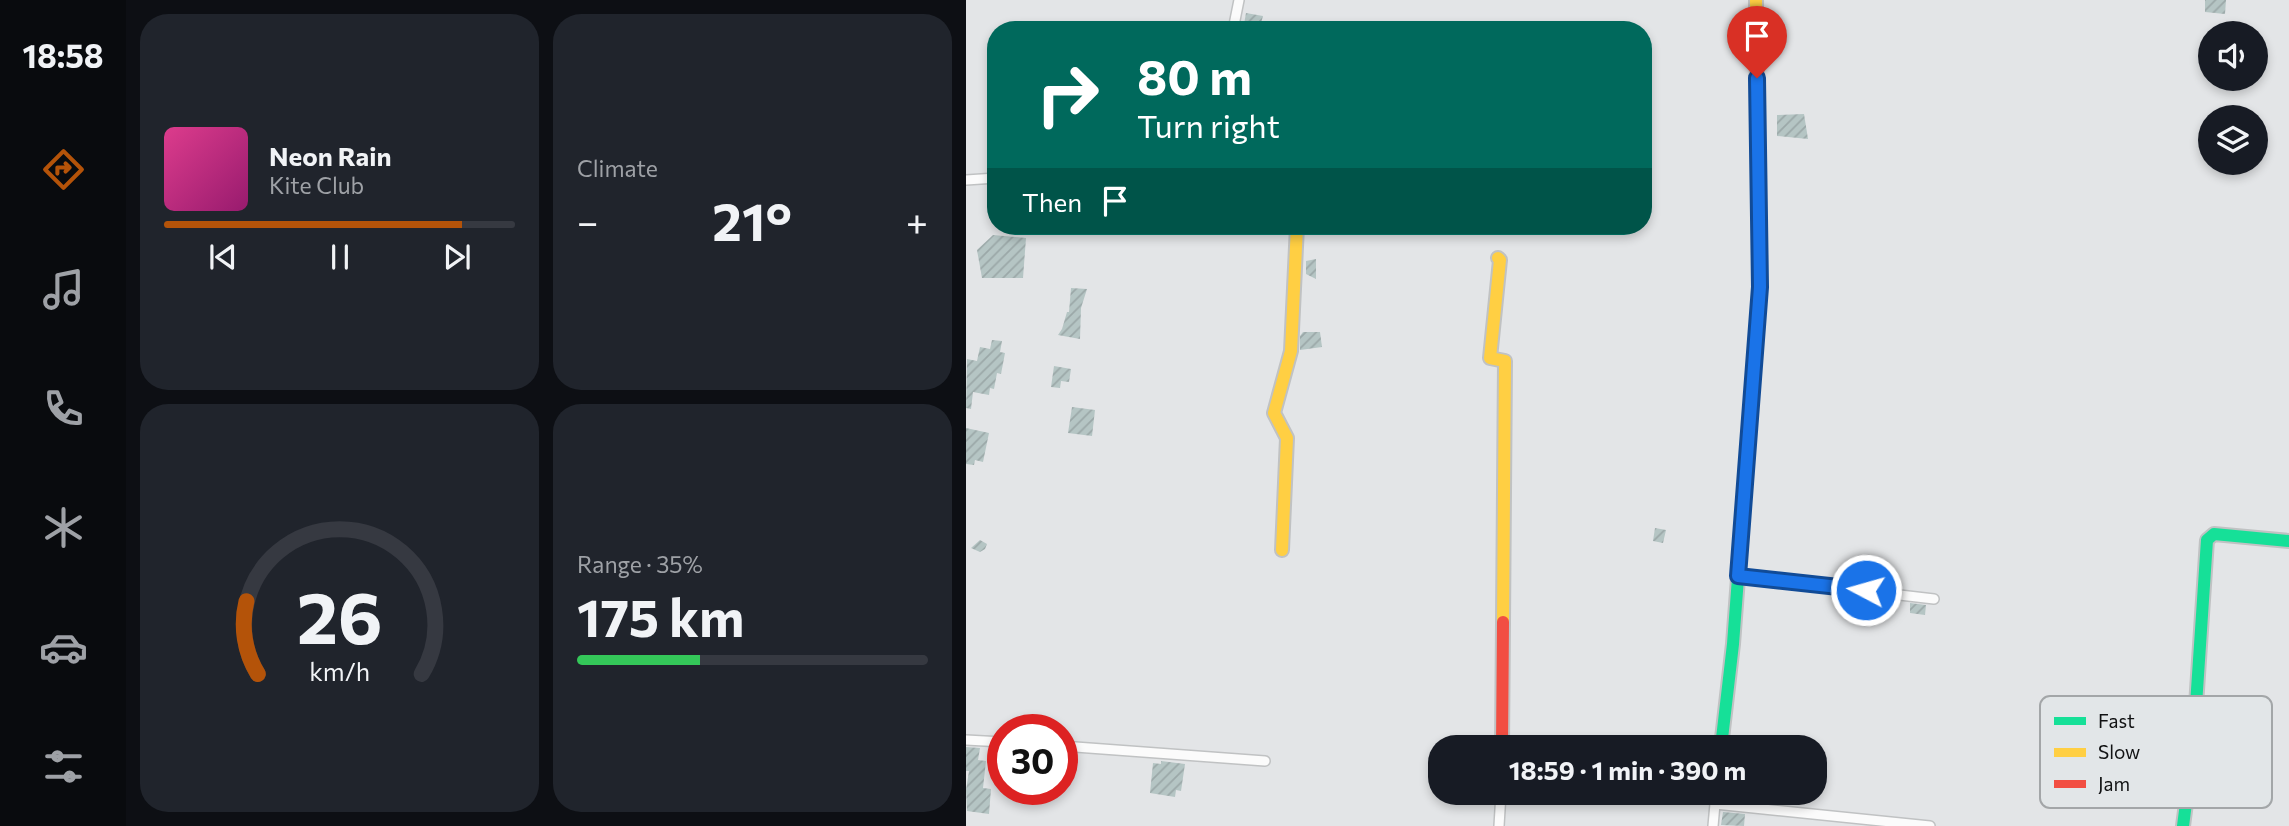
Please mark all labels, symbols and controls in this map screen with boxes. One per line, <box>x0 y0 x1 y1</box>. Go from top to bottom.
pin <box>1727 6 1787 78</box>
icon: arrive <box>1738 17 1776 55</box>
map controls <box>2198 21 2268 175</box>
button: sound <box>2198 21 2268 91</box>
text: 18:58 <box>22 35 104 75</box>
text: 80 m <box>1137 45 1252 105</box>
icon: right <box>1022 49 1113 140</box>
text: Turn right <box>1137 105 1280 145</box>
button: layers <box>2198 105 2268 175</box>
text: Neon Rain <box>269 140 392 171</box>
icon: directions <box>39 145 88 194</box>
text: Climate <box>577 154 658 182</box>
text: Kite Club <box>269 171 364 199</box>
icon: arrive <box>1096 182 1134 220</box>
text: Then <box>1022 186 1082 217</box>
text: 21° <box>712 188 792 252</box>
text: − <box>577 197 599 244</box>
text: + <box>906 197 928 244</box>
icon: previous <box>204 238 242 276</box>
icon: pause <box>321 238 359 276</box>
icon: next <box>438 238 476 276</box>
icon: music <box>39 265 88 314</box>
icon: phone <box>39 384 88 433</box>
icon: climate <box>39 503 88 552</box>
text: Range · 35% <box>577 550 703 578</box>
position arrow <box>1829 553 1903 627</box>
text: 26 <box>297 570 382 659</box>
text: 175 km <box>577 584 744 648</box>
icon: car <box>39 623 88 672</box>
text: km/h <box>309 656 370 686</box>
legend <box>2040 696 2272 808</box>
text: Fast <box>2098 709 2135 732</box>
speed limit sign: 30 <box>987 714 1078 805</box>
text: Slow <box>2098 740 2140 763</box>
icon: filters <box>39 742 88 791</box>
text: 18:59 · 1 min · 390 m <box>1509 754 1746 785</box>
text: Jam <box>2098 772 2130 795</box>

